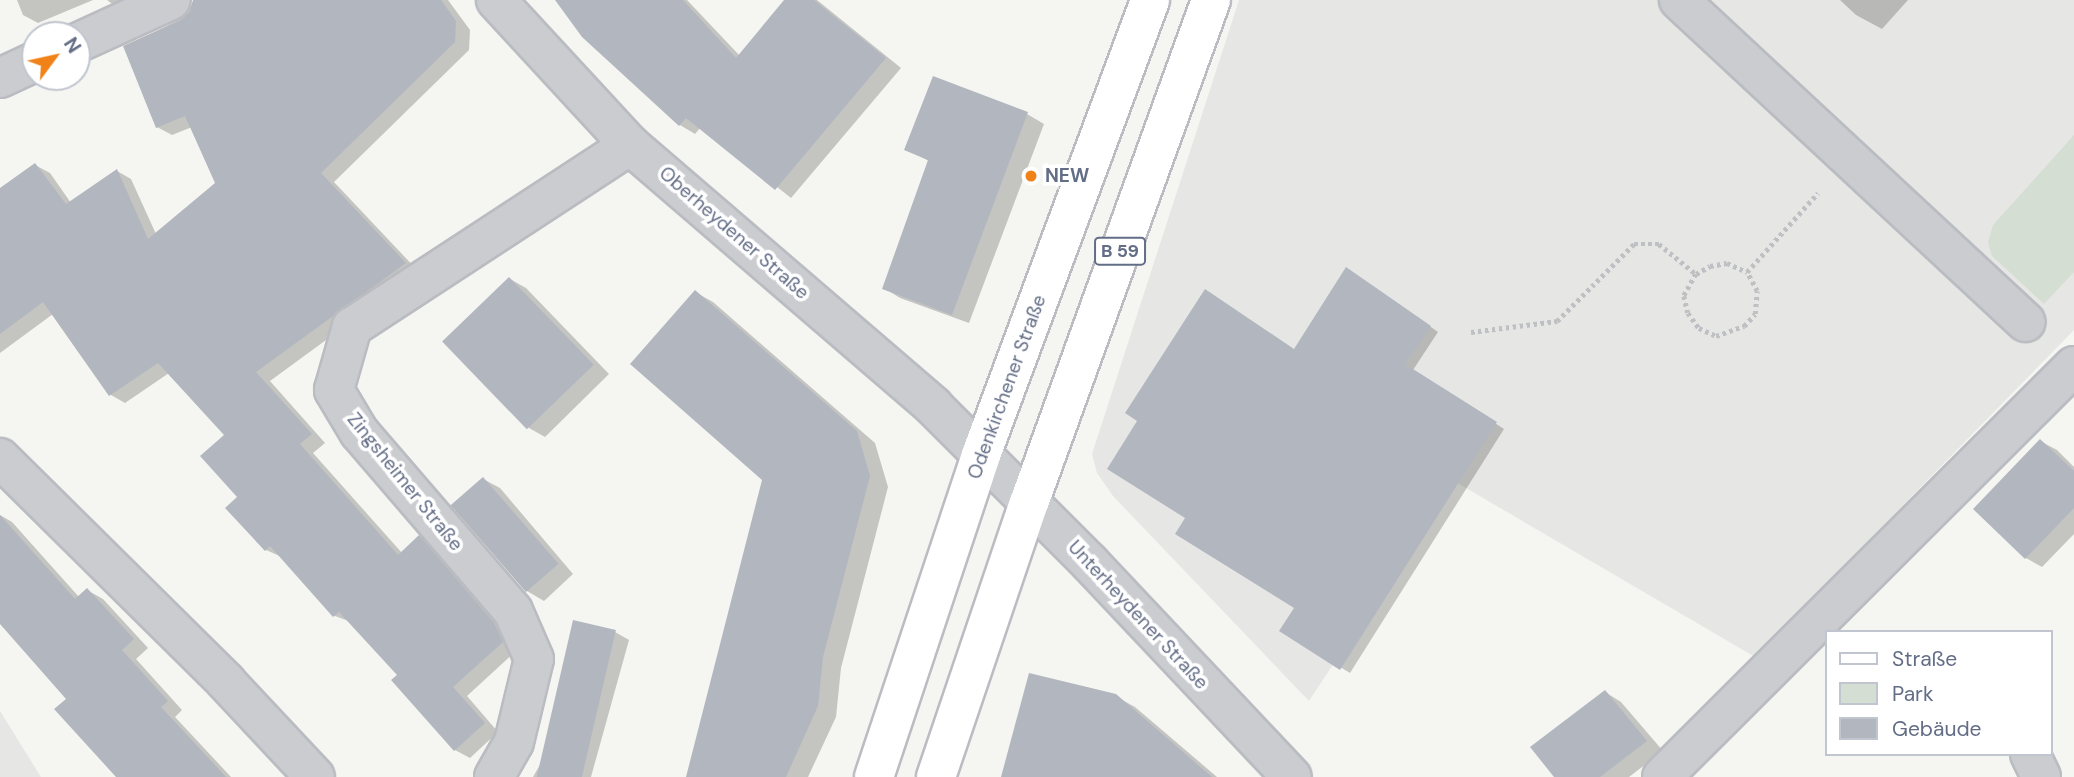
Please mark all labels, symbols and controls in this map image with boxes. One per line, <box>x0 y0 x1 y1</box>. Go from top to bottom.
north arrow <box>21 21 91 91</box>
text: N <box>58 33 87 58</box>
street label: Oberheydener Straße <box>655 162 813 304</box>
place label: NEW <box>1045 165 1089 187</box>
marker: NEW <box>1023 168 1039 184</box>
road number: B 59 <box>1094 236 1146 265</box>
street label: Odenkirchener Straße <box>963 292 1051 482</box>
street label: Zingsheimer Straße <box>342 408 468 556</box>
street label: Unterheydener Straße <box>1063 536 1213 694</box>
legend <box>1826 630 2053 756</box>
text: Straße <box>1892 645 1957 673</box>
text: Park <box>1892 680 1933 708</box>
text: Gebäude <box>1892 715 1982 743</box>

